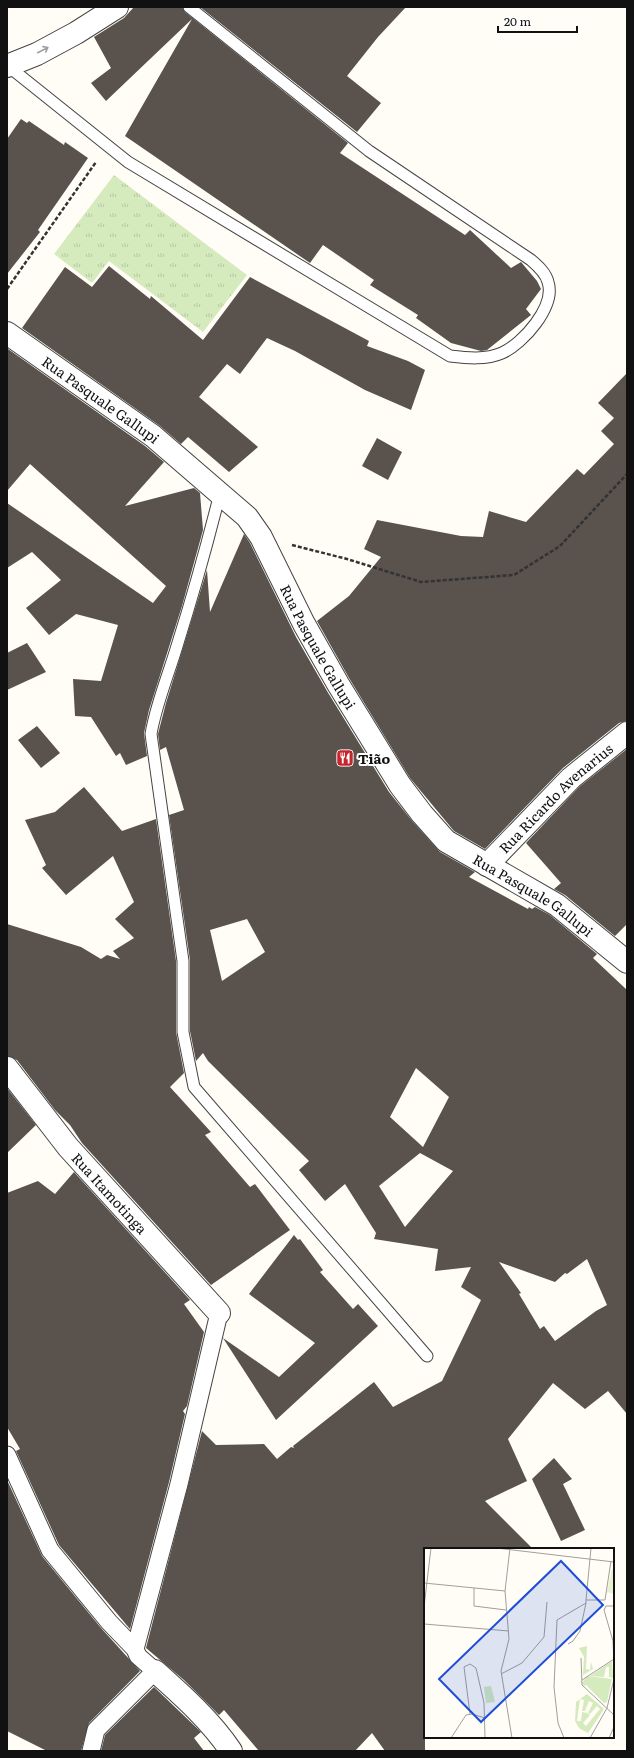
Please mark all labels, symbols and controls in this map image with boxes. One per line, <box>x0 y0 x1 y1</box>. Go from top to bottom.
scale bar <box>498 8 577 34</box>
text: 20 m <box>504 12 531 30</box>
one-way arrow <box>37 46 49 54</box>
street label: Rua Pasquale Gallupi <box>38 351 164 448</box>
street label: Rua Pasquale Gallupi <box>276 581 361 713</box>
street label: Rua Ricardo Avenarius <box>494 738 617 857</box>
restaurant icon: Tião <box>335 748 355 768</box>
place label: Tião <box>358 748 391 768</box>
street label: Rua Pasquale Gallupi <box>470 849 598 941</box>
street label: Rua Itamotinga <box>68 1148 152 1238</box>
inset map <box>424 1548 614 1738</box>

